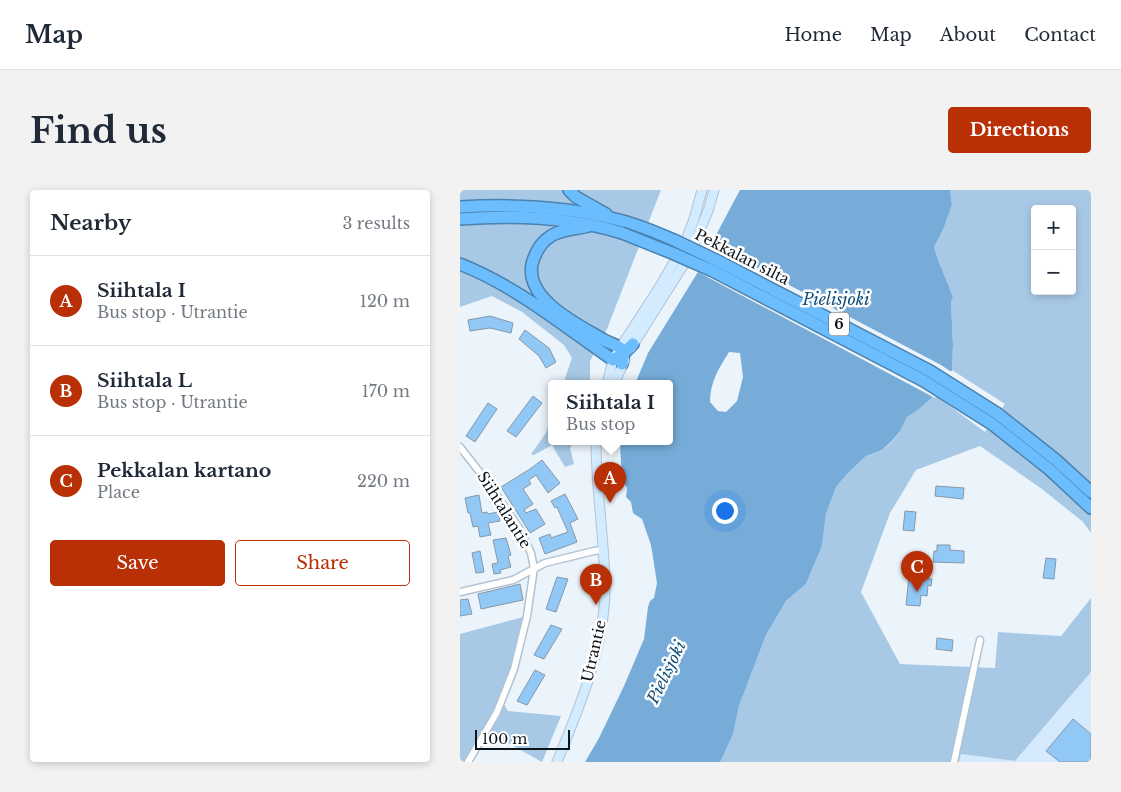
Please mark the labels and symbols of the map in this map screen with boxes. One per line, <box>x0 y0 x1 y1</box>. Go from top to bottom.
street label: Pekkalan silta <box>692 225 793 289</box>
water label: Pielisjoki <box>802 289 870 309</box>
road number: 6 <box>829 312 849 336</box>
pin: A <box>594 462 626 503</box>
street label: Siihtalantie <box>473 468 536 552</box>
your location <box>712 498 738 524</box>
pin: C <box>901 551 933 592</box>
pin: B <box>580 564 612 605</box>
street label: Utrantie <box>577 618 610 684</box>
water label: Pielisjoki <box>642 637 690 707</box>
scale bar <box>475 727 570 750</box>

